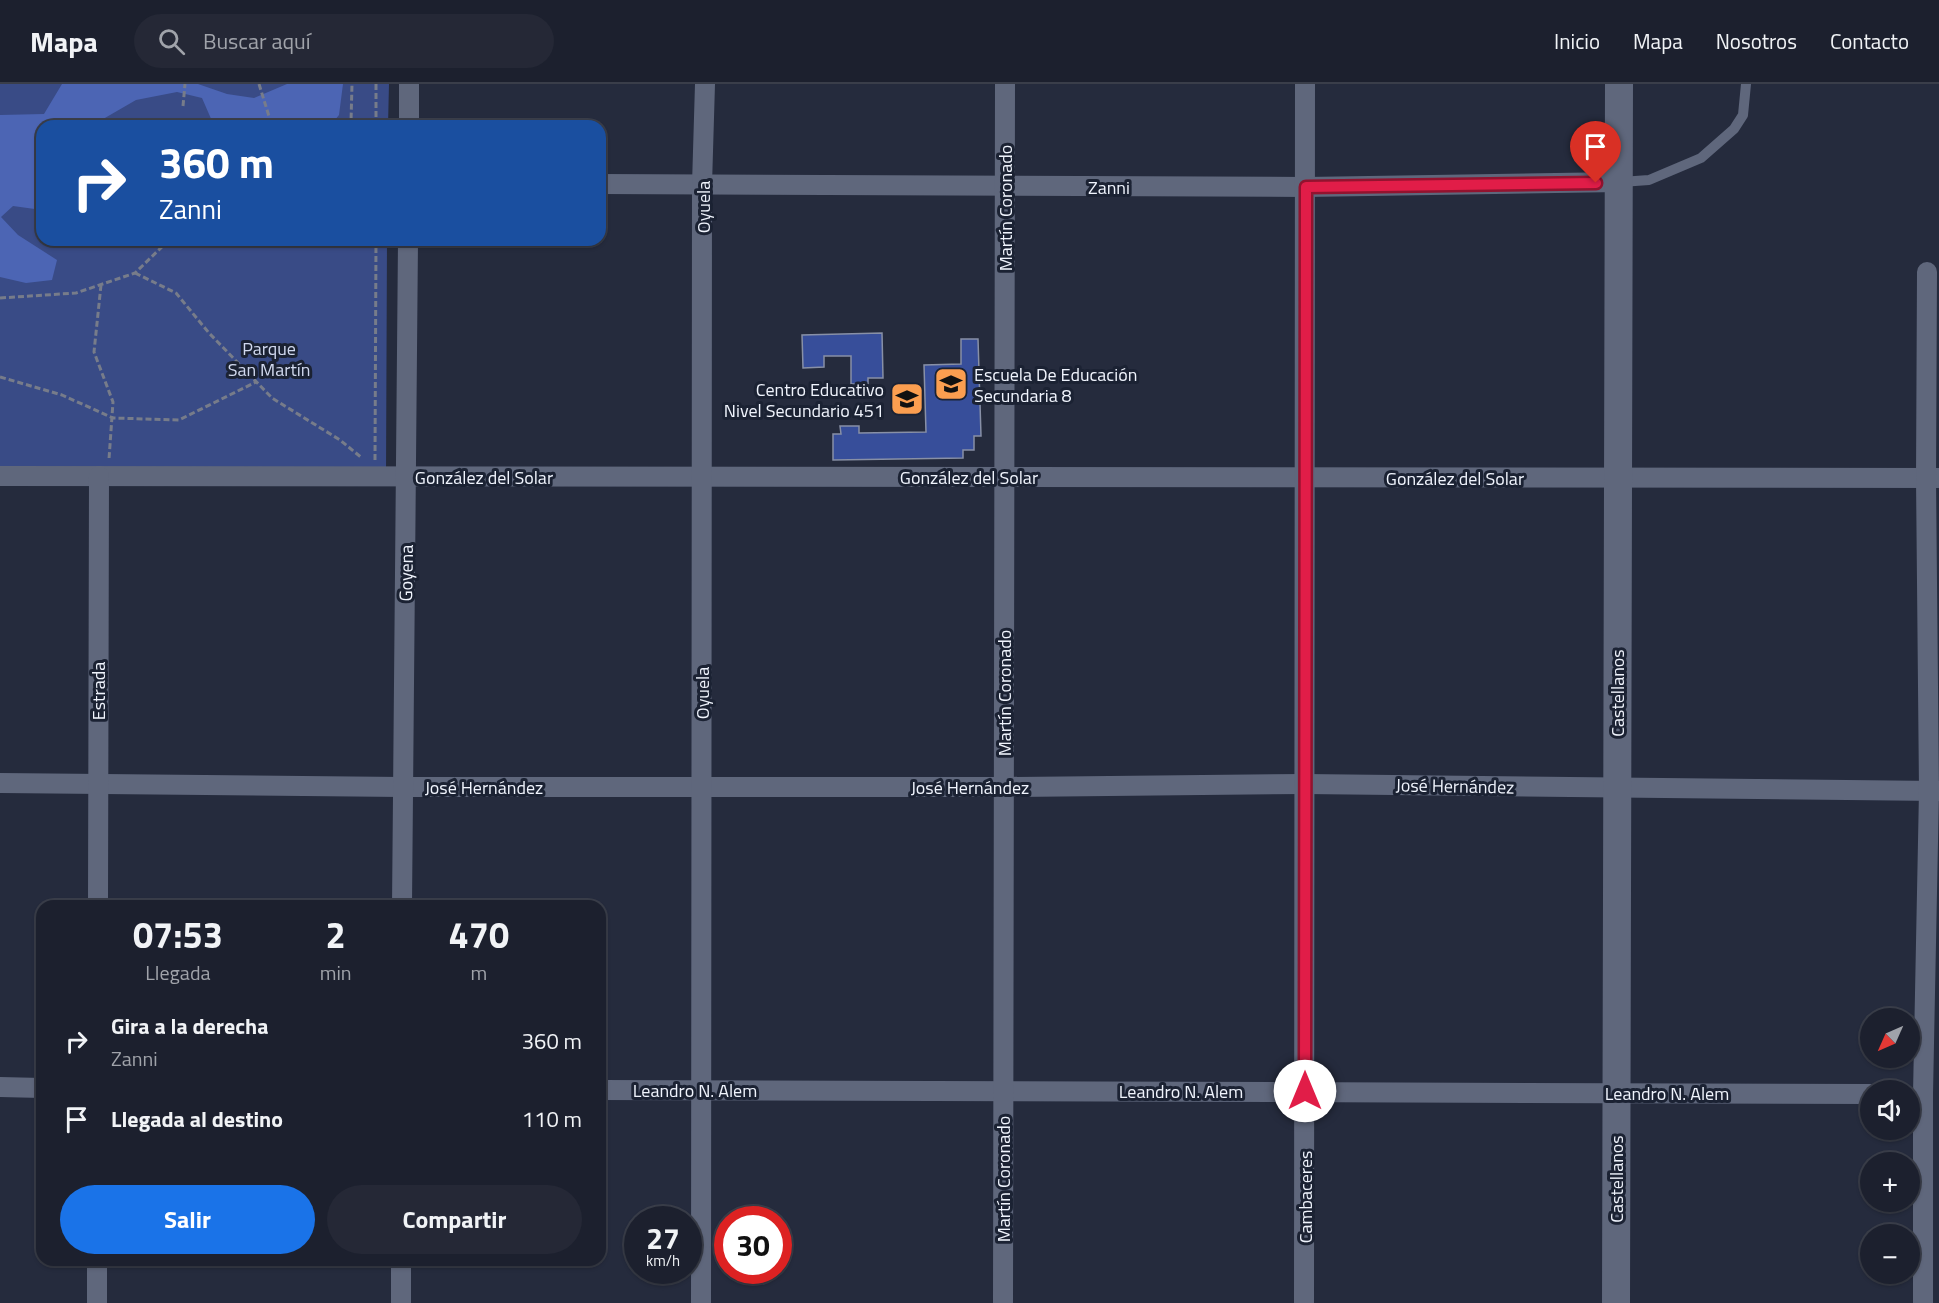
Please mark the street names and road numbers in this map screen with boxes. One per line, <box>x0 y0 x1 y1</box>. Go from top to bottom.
street label: Martín Coronado <box>992 145 1019 271</box>
street label: Zanni <box>1088 174 1130 201</box>
street label: Oyuela <box>690 181 717 233</box>
street label: González del Solar <box>415 464 553 491</box>
street label: González del Solar <box>900 464 1038 491</box>
street label: González del Solar <box>1386 465 1524 492</box>
street label: Goyena <box>392 544 420 602</box>
street label: Martín Coronado <box>991 630 1018 756</box>
street label: Castellanos <box>1604 649 1631 737</box>
street label: Estrada <box>85 662 112 720</box>
street label: Oyuela <box>689 667 716 719</box>
street label: José Hernández <box>1395 771 1515 801</box>
street label: José Hernández <box>425 774 543 801</box>
street label: José Hernández <box>911 774 1029 801</box>
street label: Leandro N. Alem <box>633 1077 757 1104</box>
street label: Leandro N. Alem <box>1119 1078 1243 1105</box>
street label: Leandro N. Alem <box>1605 1080 1729 1107</box>
street label: Martín Coronado <box>990 1116 1017 1242</box>
street label: Castellanos <box>1603 1135 1630 1223</box>
street label: Cambaceres <box>1292 1151 1319 1243</box>

